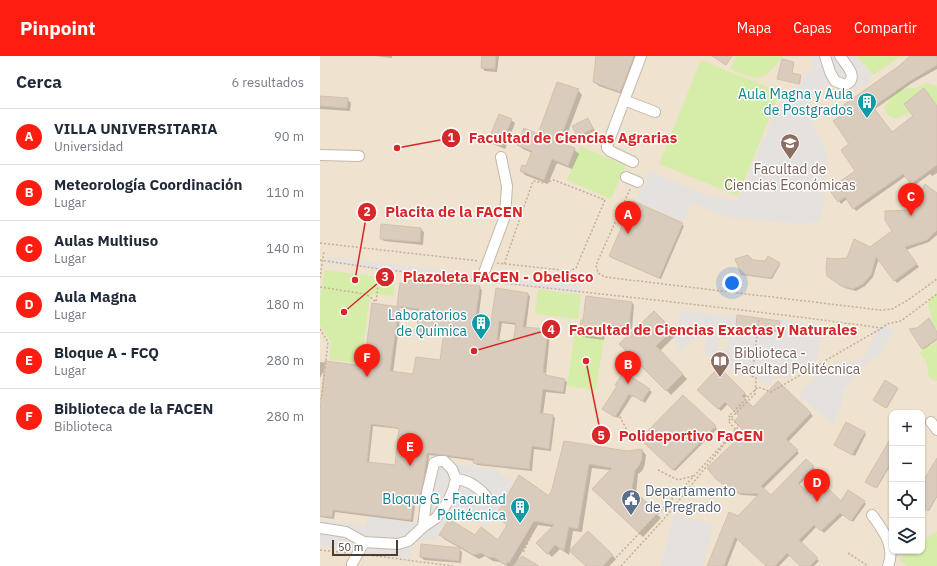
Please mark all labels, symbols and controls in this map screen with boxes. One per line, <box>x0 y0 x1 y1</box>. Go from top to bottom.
text: Pinpoint <box>20 16 96 40</box>
text: Mapa <box>737 19 771 37</box>
text: Capas <box>793 19 832 37</box>
text: Compartir <box>854 19 917 37</box>
text: Cerca <box>16 71 62 93</box>
text: 6 resultados <box>231 74 304 91</box>
place label: Aula Magna y Aula de Postgrados <box>738 85 854 119</box>
building icon: Aula Magna y Aula de Postgrados <box>856 91 878 119</box>
text: VILLA UNIVERSITARIA <box>54 119 218 138</box>
callout: Facultad de Ciencias Agrarias <box>441 124 686 151</box>
text: A <box>25 128 33 145</box>
text: 90 m <box>274 128 304 145</box>
text: Facultad de Ciencias Agrarias <box>469 128 678 147</box>
text: 1 <box>447 130 455 145</box>
school or university icon: Facultad de Ciencias Económicas <box>779 132 801 160</box>
text: Universidad <box>54 138 123 155</box>
place label: Facultad de Ciencias Económicas <box>724 160 856 194</box>
text: Meteorología Coordinación <box>54 175 242 194</box>
pin: C <box>898 183 924 216</box>
text: B <box>25 184 33 201</box>
text: 110 m <box>266 184 304 201</box>
text: Lugar <box>54 194 86 211</box>
callout: Placita de la FACEN <box>357 198 531 225</box>
pin: A <box>615 201 641 234</box>
text: Placita de la FACEN <box>385 202 523 221</box>
text: 2 <box>363 204 371 219</box>
text: Aulas Multiuso <box>54 231 158 250</box>
text: C <box>25 240 33 257</box>
text: 140 m <box>266 240 304 257</box>
text: Lugar <box>54 250 86 267</box>
callout: Plazoleta FACEN - Obelisco <box>375 263 601 290</box>
text: Plazoleta FACEN - Obelisco <box>403 267 593 286</box>
text: 3 <box>381 269 389 284</box>
your location <box>722 273 742 293</box>
text: Aula Magna <box>54 287 136 306</box>
text: D <box>24 296 34 313</box>
text: 180 m <box>266 296 304 313</box>
text: Lugar <box>54 306 86 323</box>
place label: Laboratorios de Química <box>388 306 468 340</box>
building icon: Laboratorios de Química <box>470 312 492 340</box>
callout: Facultad de Ciencias Exactas y Naturales <box>541 316 865 343</box>
text: Facultad de Ciencias Exactas y Naturales <box>569 320 858 339</box>
text: 4 <box>547 322 555 337</box>
text: Bloque A - FCQ <box>54 343 159 362</box>
pin: F <box>354 344 380 377</box>
place label: Biblioteca - Facultad Politécnica <box>734 344 861 378</box>
library icon: Biblioteca - Facultad Politécnica <box>709 350 731 378</box>
pin: B <box>615 351 641 384</box>
text: E <box>25 352 33 369</box>
text: 280 m <box>266 352 304 369</box>
text: Lugar <box>54 362 86 379</box>
text: Biblioteca de la FACEN <box>54 399 213 418</box>
text: F <box>25 408 33 425</box>
text: 280 m <box>266 408 304 425</box>
map controls <box>889 410 925 554</box>
button: + <box>889 410 925 446</box>
text: Biblioteca <box>54 418 112 435</box>
callout: Polideportivo FaCEN <box>591 422 771 449</box>
text: Polideportivo FaCEN <box>619 426 763 445</box>
text: 5 <box>597 428 605 443</box>
pin: E <box>397 433 423 466</box>
button: − <box>889 446 925 482</box>
pin: D <box>804 469 830 502</box>
place label: Departamento de Pregrado <box>645 482 736 516</box>
button: locate <box>889 482 925 518</box>
public building icon: Departamento de Pregrado <box>620 488 642 516</box>
place label: Bloque G - Facultad Politécnica <box>382 490 507 524</box>
building icon: Bloque G - Facultad Politécnica <box>509 496 531 524</box>
button: layers <box>889 518 925 554</box>
scale bar <box>332 538 398 557</box>
text: 50 m <box>338 540 363 554</box>

